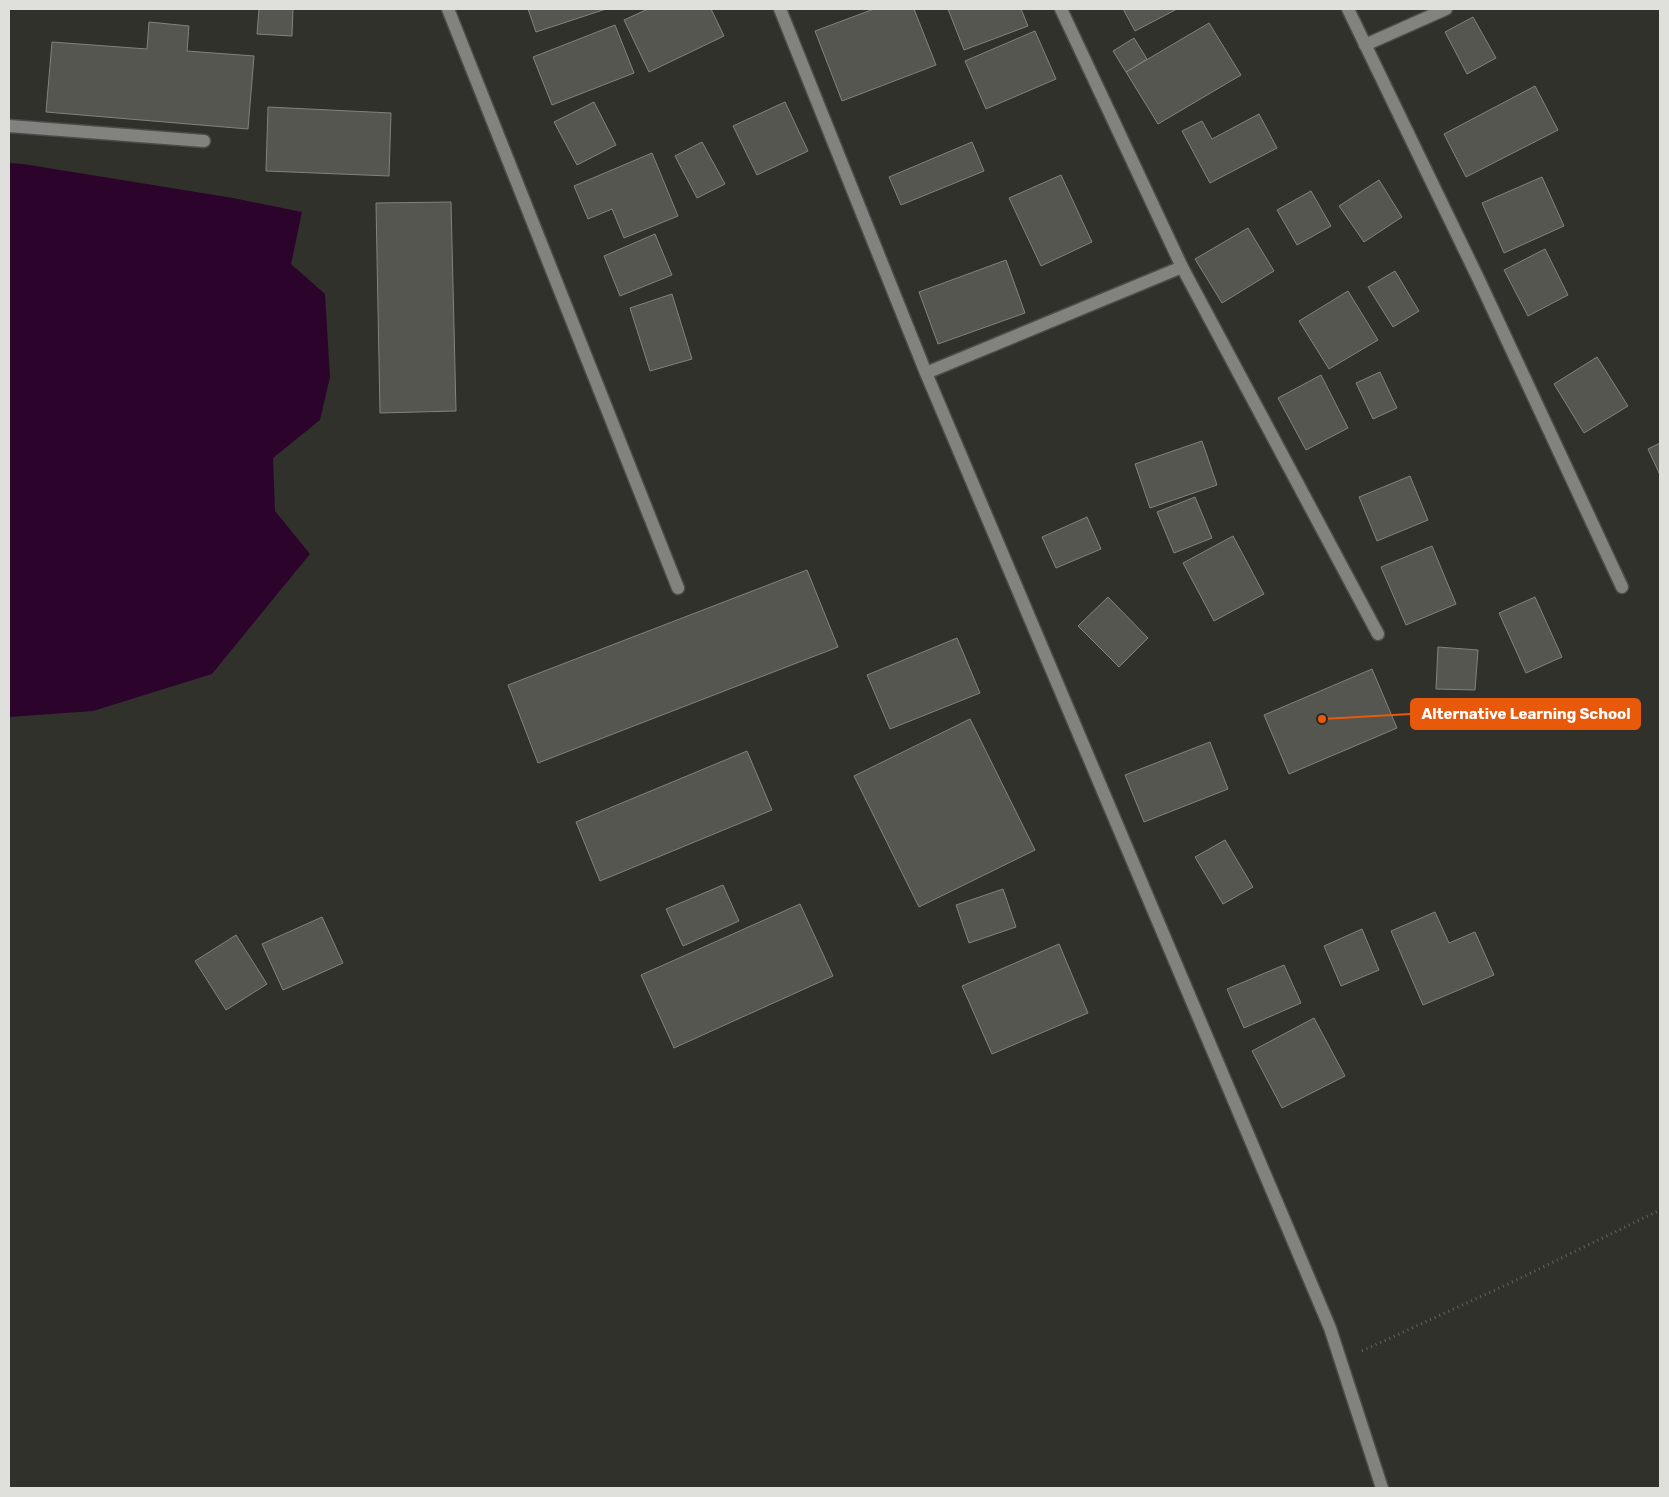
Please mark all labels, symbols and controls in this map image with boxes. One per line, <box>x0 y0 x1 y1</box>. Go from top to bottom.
callout: Alternative Learning School <box>1411 699 1640 729</box>
text: Alternative Learning School <box>1421 705 1631 723</box>

